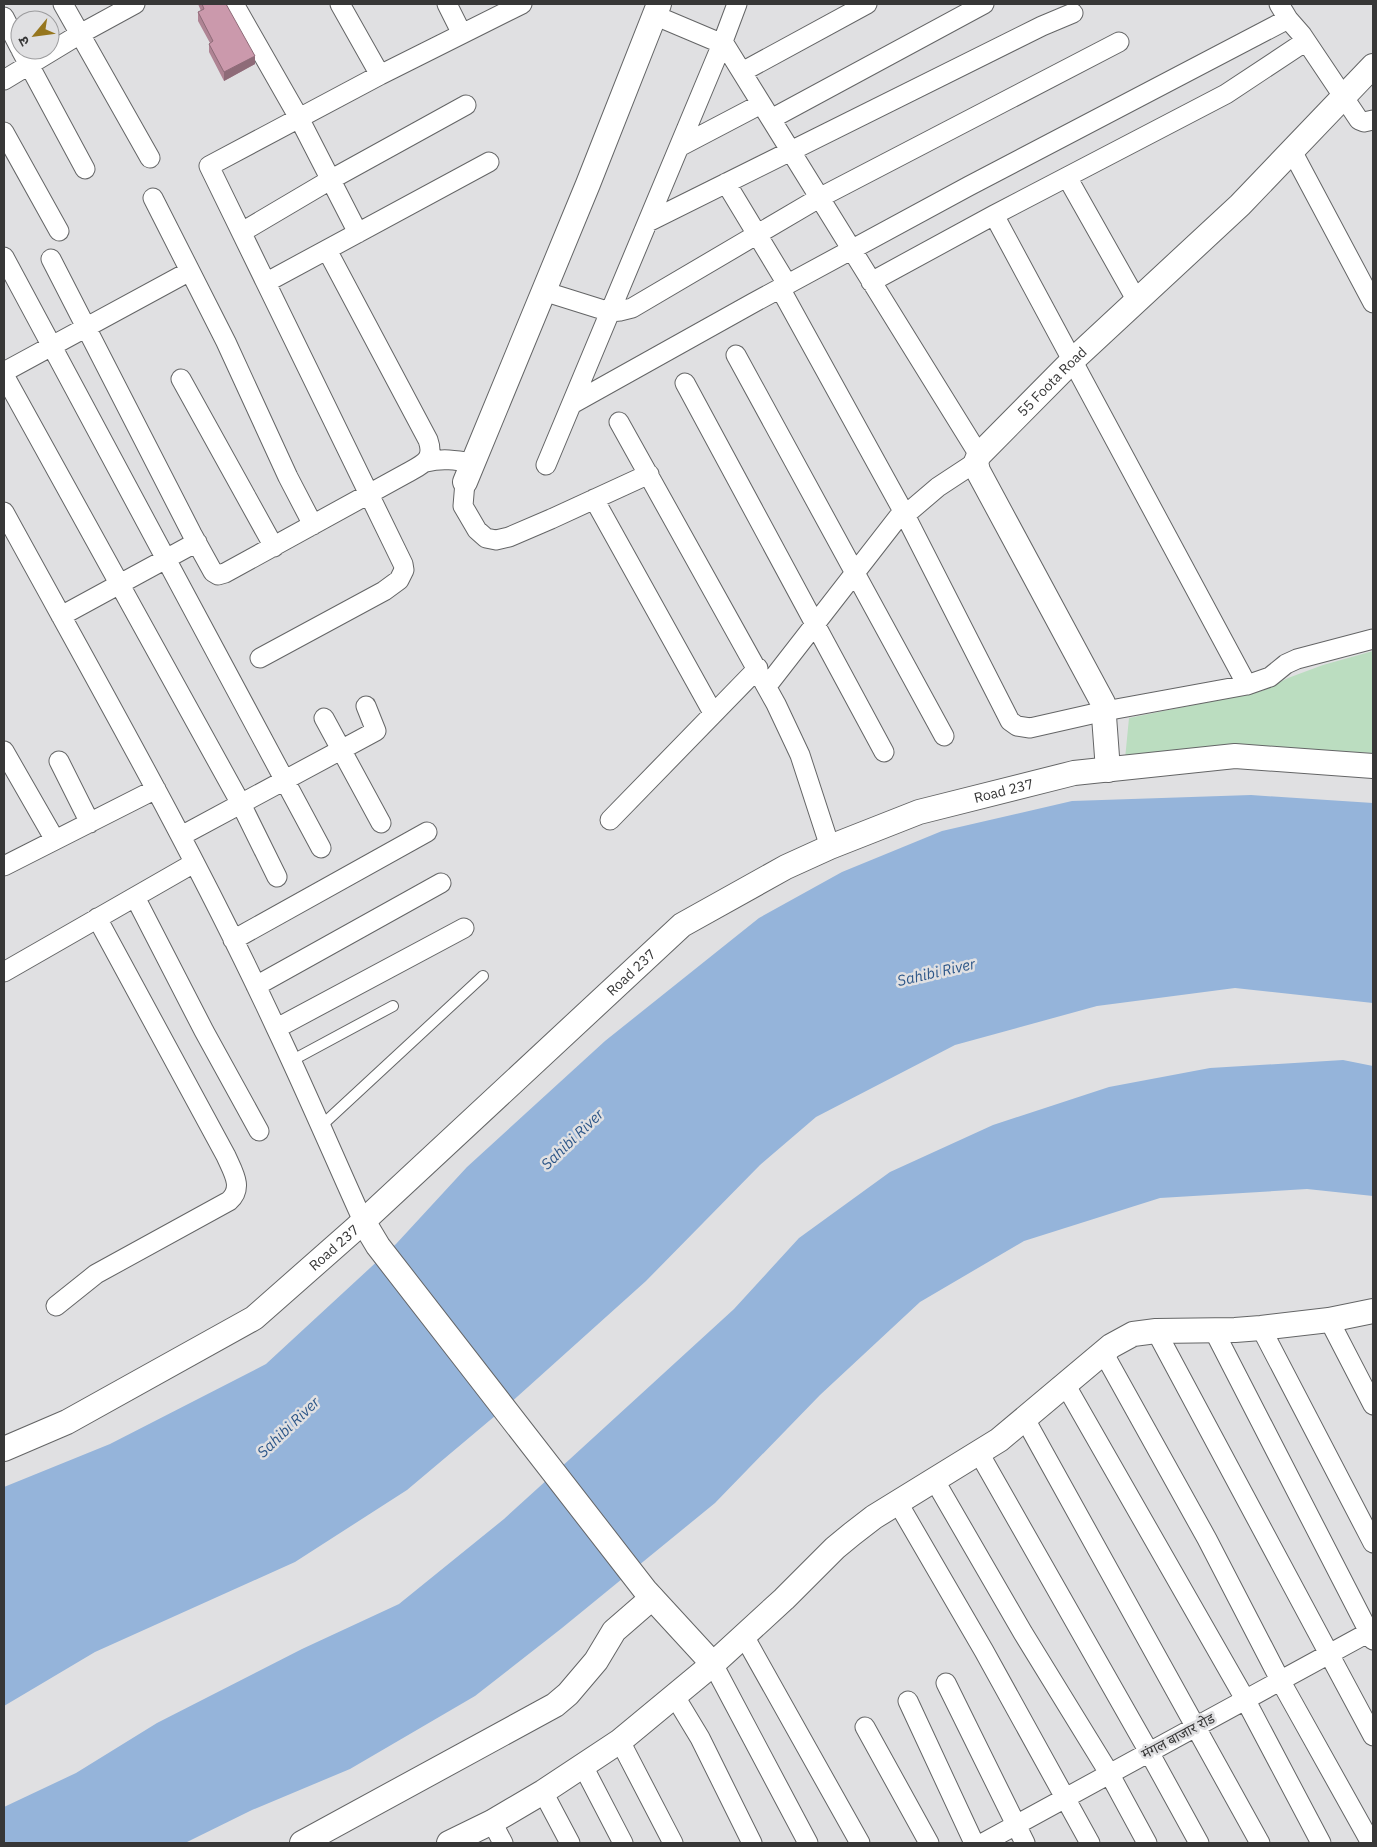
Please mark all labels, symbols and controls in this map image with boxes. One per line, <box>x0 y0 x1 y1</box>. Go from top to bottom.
north arrow <box>10 10 60 60</box>
text: उ <box>13 33 33 49</box>
street label: 55 Foota Road <box>1013 343 1090 420</box>
street label: Road 237 <box>972 775 1035 807</box>
street label: Road 237 <box>603 945 659 1000</box>
water label: Sahibi River <box>895 954 977 990</box>
water label: Sahibi River <box>537 1104 608 1173</box>
street label: Road 237 <box>305 1221 363 1274</box>
water label: Sahibi River <box>253 1392 324 1461</box>
street label: मंगल बाजार रोड <box>1138 1709 1218 1763</box>

